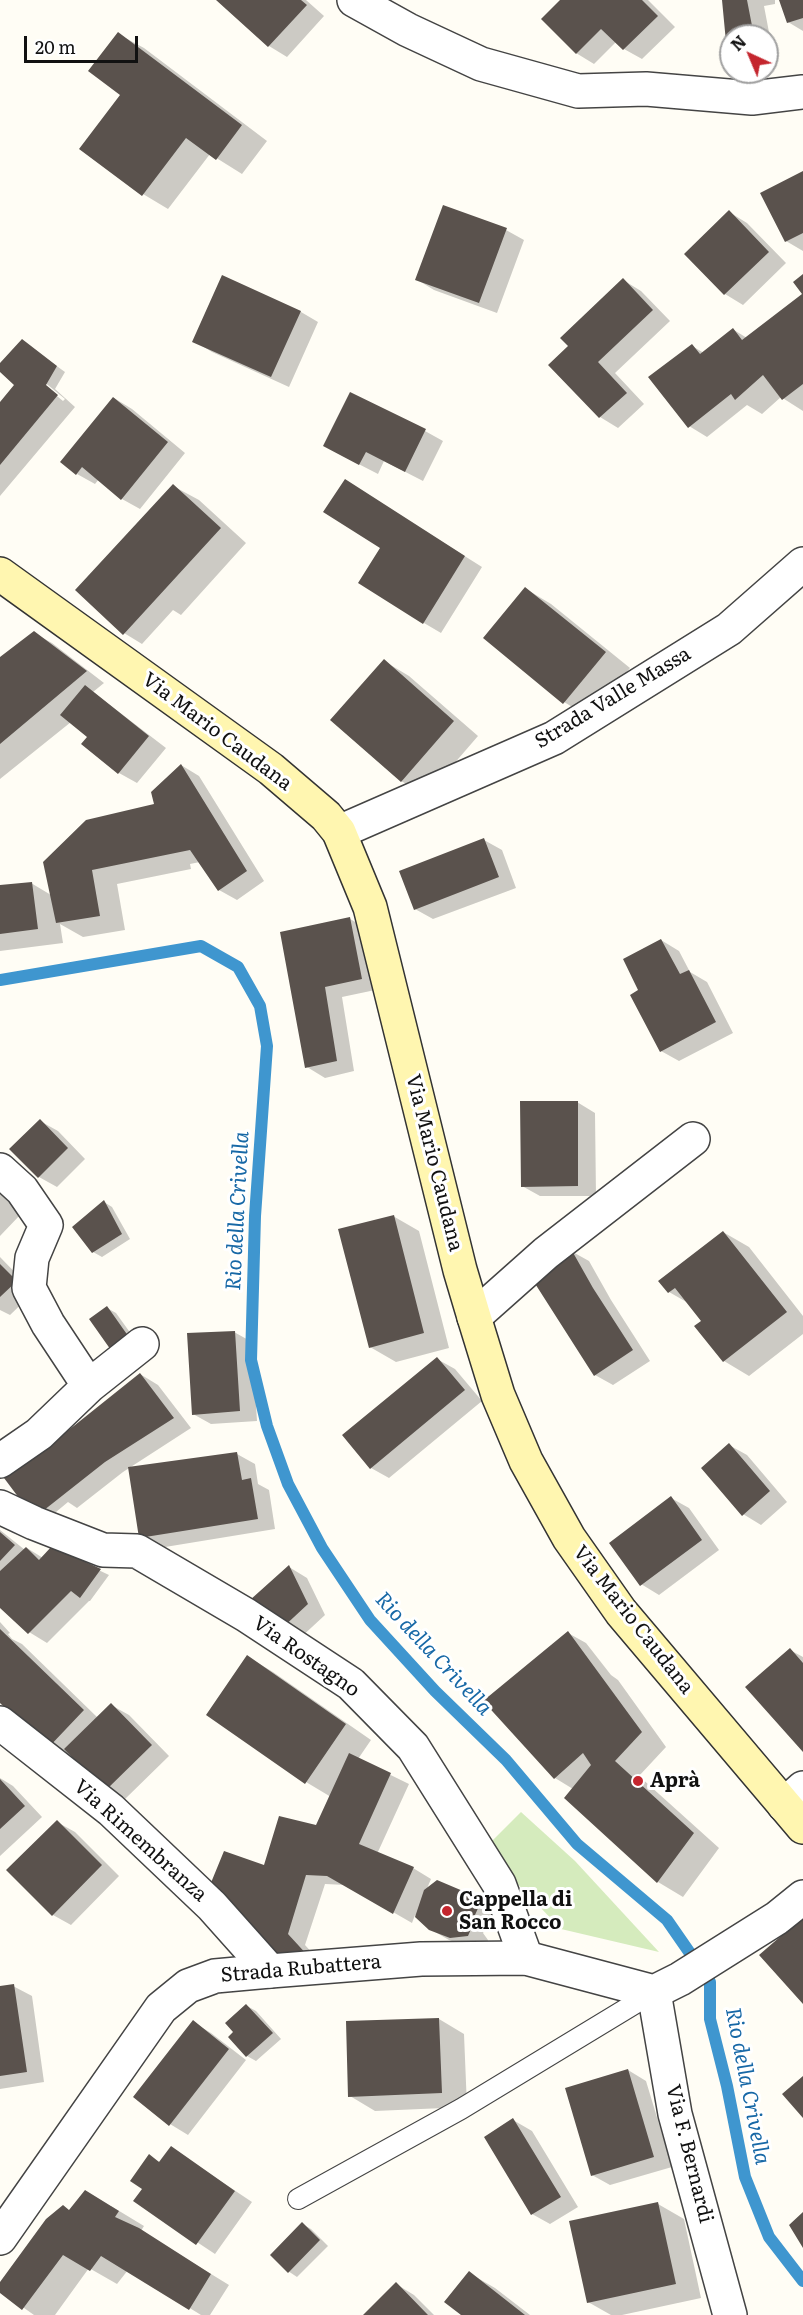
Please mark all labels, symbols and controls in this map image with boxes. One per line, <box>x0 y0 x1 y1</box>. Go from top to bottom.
scale bar <box>27 24 141 62</box>
north arrow <box>719 24 779 84</box>
text: N <box>725 29 751 56</box>
text: 20 m <box>35 33 76 60</box>
street label: Strada Valle Massa <box>531 642 695 754</box>
street label: Via Mario Caudana <box>137 668 297 796</box>
street label: Via Mario Caudana <box>400 1072 468 1254</box>
water label: Rio della Crivella <box>221 1131 255 1291</box>
street label: Via Mario Caudana <box>568 1541 698 1699</box>
water label: Rio della Crivella <box>369 1587 497 1721</box>
street label: Via Rostagno <box>248 1611 364 1703</box>
place label: Aprà <box>650 1769 700 1793</box>
marker: Aprà <box>631 1774 645 1788</box>
street label: Via Rimembranza <box>68 1775 212 1907</box>
place label: Cappella di San Rocco <box>459 1888 572 1935</box>
marker: Cappella di San Rocco <box>440 1904 454 1918</box>
street label: Strada Rubattera <box>220 1950 382 1988</box>
water label: Rio della Crivella <box>719 2005 775 2167</box>
street label: Via F. Bernardi <box>660 2082 718 2226</box>

